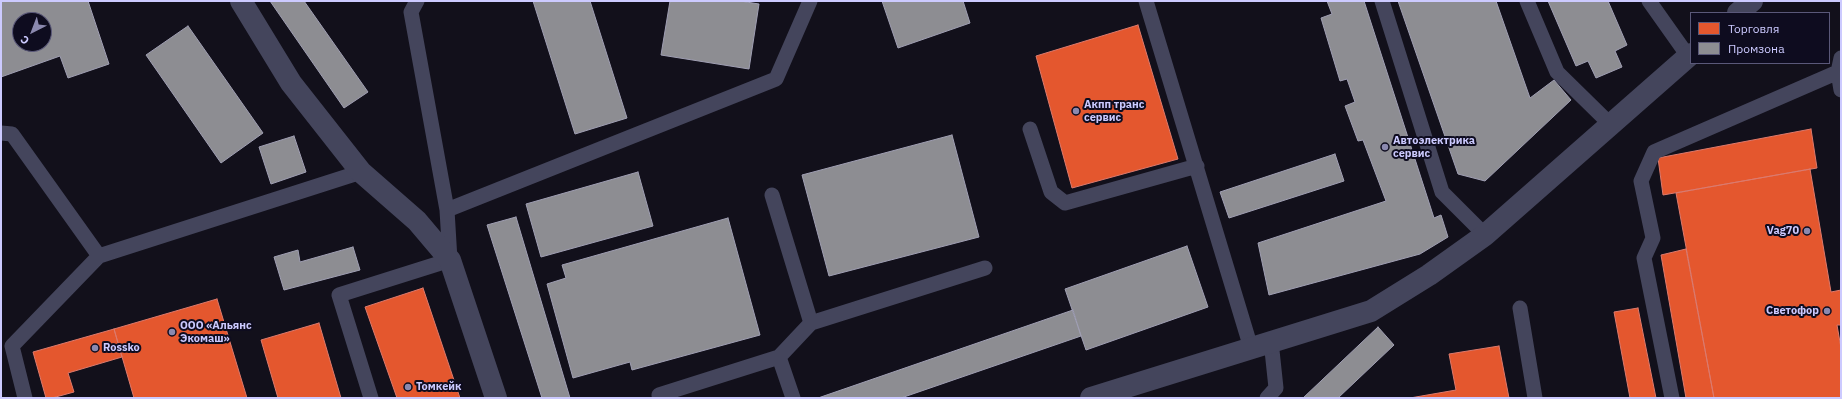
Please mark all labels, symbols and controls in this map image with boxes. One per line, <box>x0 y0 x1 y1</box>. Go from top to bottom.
north arrow <box>12 12 52 52</box>
legend <box>1690 12 1830 64</box>
text: Торговля <box>1728 21 1779 36</box>
text: С <box>17 33 32 48</box>
text: Промзона <box>1728 41 1785 56</box>
place label: Акпп транс сервис <box>1084 98 1145 124</box>
marker: Акпп транс сервис <box>1071 106 1081 116</box>
place label: Автоэлектрика сервис <box>1393 134 1475 160</box>
marker: Автоэлектрика сервис <box>1380 142 1390 152</box>
place label: Vag70 <box>1767 224 1799 238</box>
marker: Vag70 <box>1802 226 1812 236</box>
place label: Светофор <box>1766 304 1819 318</box>
marker: Светофор <box>1822 306 1832 316</box>
place label: ООО «Альянс Экомаш» <box>180 319 252 345</box>
marker: ООО «Альянс Экомаш» <box>167 327 177 337</box>
place label: Rossko <box>103 341 140 355</box>
marker: Rossko <box>90 343 100 353</box>
place label: Томкейк <box>416 380 462 394</box>
marker: Томкейк <box>403 382 413 392</box>

